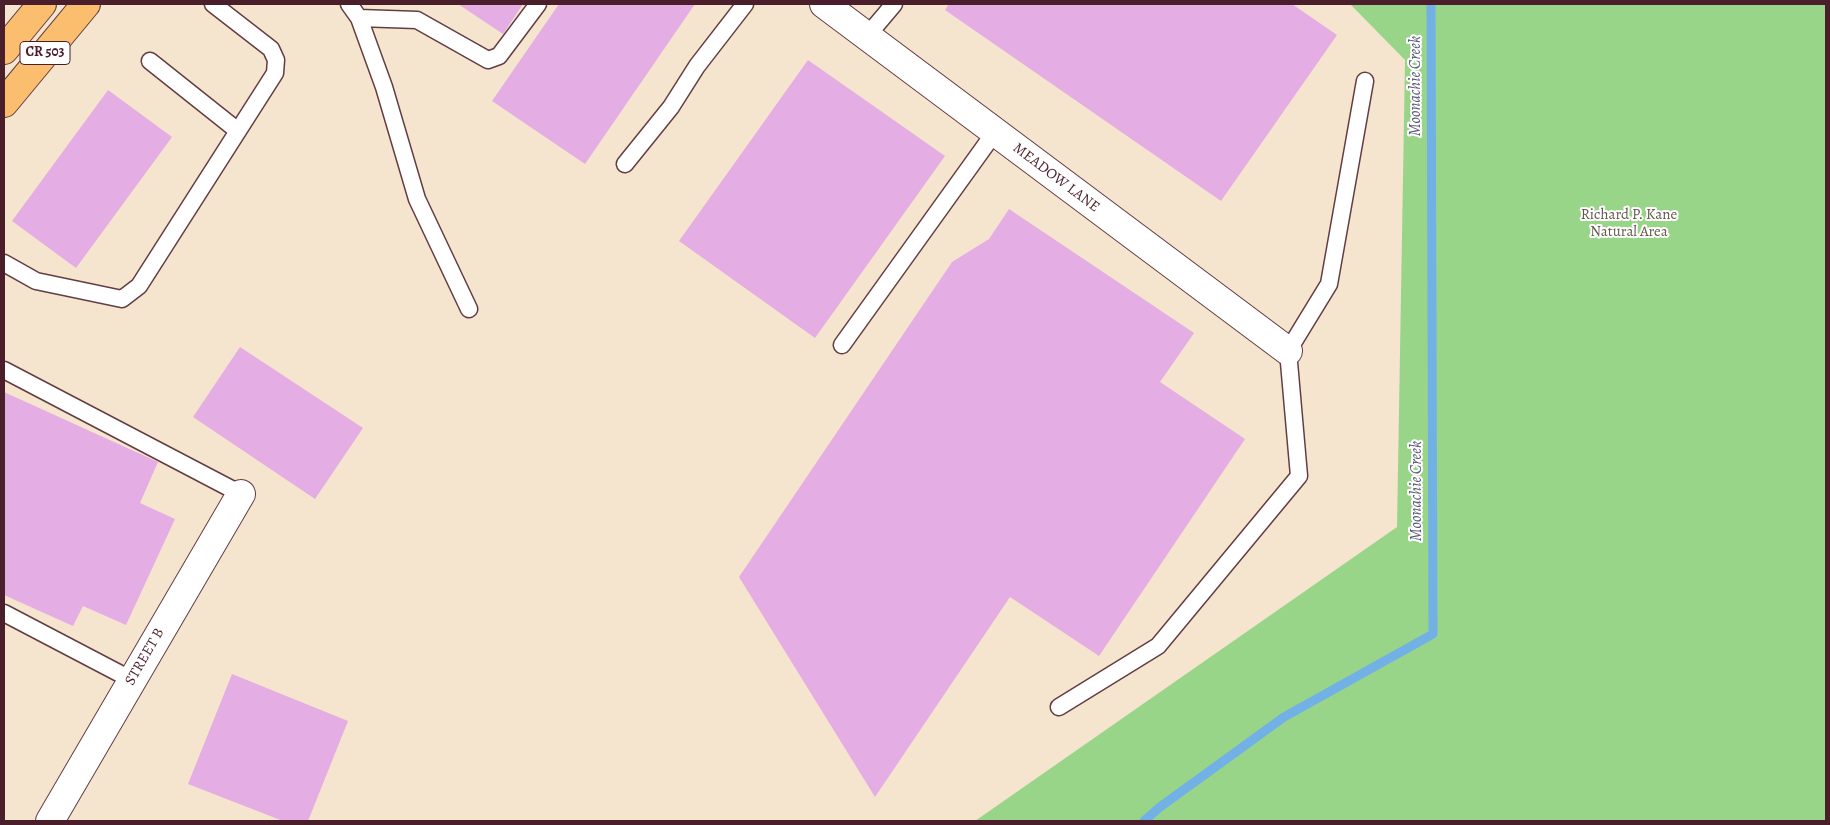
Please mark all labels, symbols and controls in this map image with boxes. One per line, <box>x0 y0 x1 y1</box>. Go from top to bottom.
water label: Moonachie Creek <box>1406 36 1426 136</box>
road number: CR 503 <box>20 42 70 64</box>
street label: MEADOW LANE <box>1009 139 1103 217</box>
park label: Richard P. Kane Natural Area <box>1581 206 1677 241</box>
water label: Moonachie Creek <box>1407 441 1427 541</box>
street label: STREET B <box>121 625 169 689</box>

